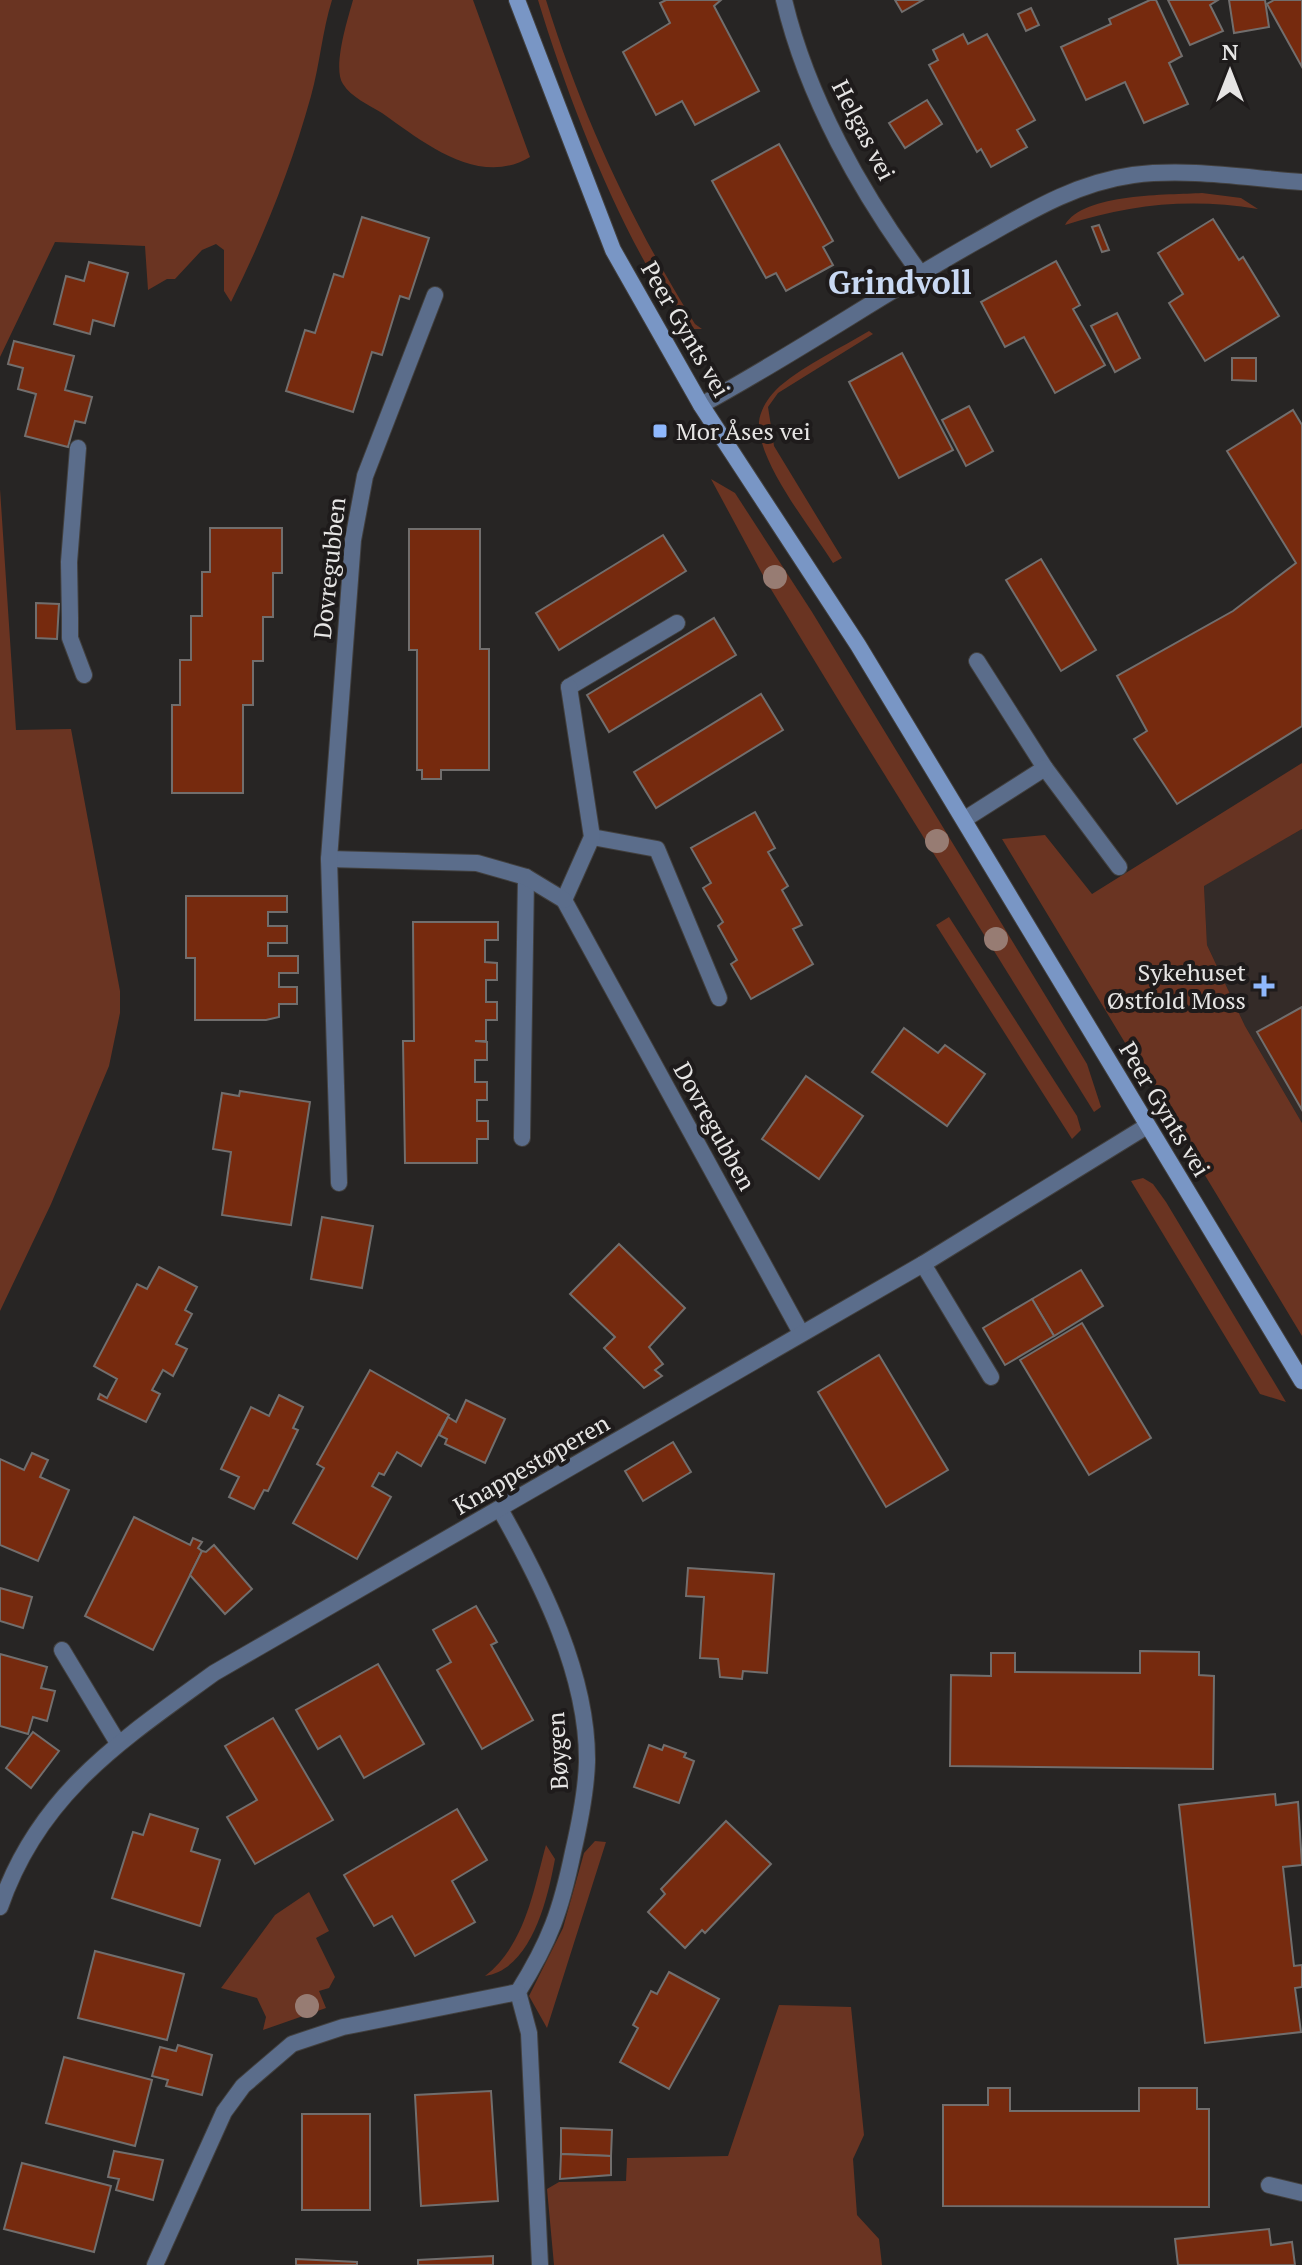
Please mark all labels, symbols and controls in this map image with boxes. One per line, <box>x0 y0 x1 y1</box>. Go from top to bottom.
north arrow <box>1190 32 1270 112</box>
text: N <box>1222 37 1239 66</box>
street label: Helgas vei <box>825 74 903 186</box>
street label: Peer Gynts vei <box>634 255 738 403</box>
district label: Grindvoll <box>828 261 972 303</box>
place label: Mor Åses vei <box>676 415 811 447</box>
marker: Mor Åses vei <box>651 422 669 440</box>
street label: Dovregubben <box>306 496 352 640</box>
place label: Sykehuset Østfold Moss <box>1107 956 1246 1016</box>
marker: Sykehuset Østfold Moss <box>1253 975 1275 997</box>
street label: Peer Gynts vei <box>1112 1036 1218 1182</box>
street label: Dovregubben <box>667 1056 763 1196</box>
street label: Knappestøperen <box>447 1406 615 1522</box>
street label: Bøygen <box>539 1711 575 1791</box>

